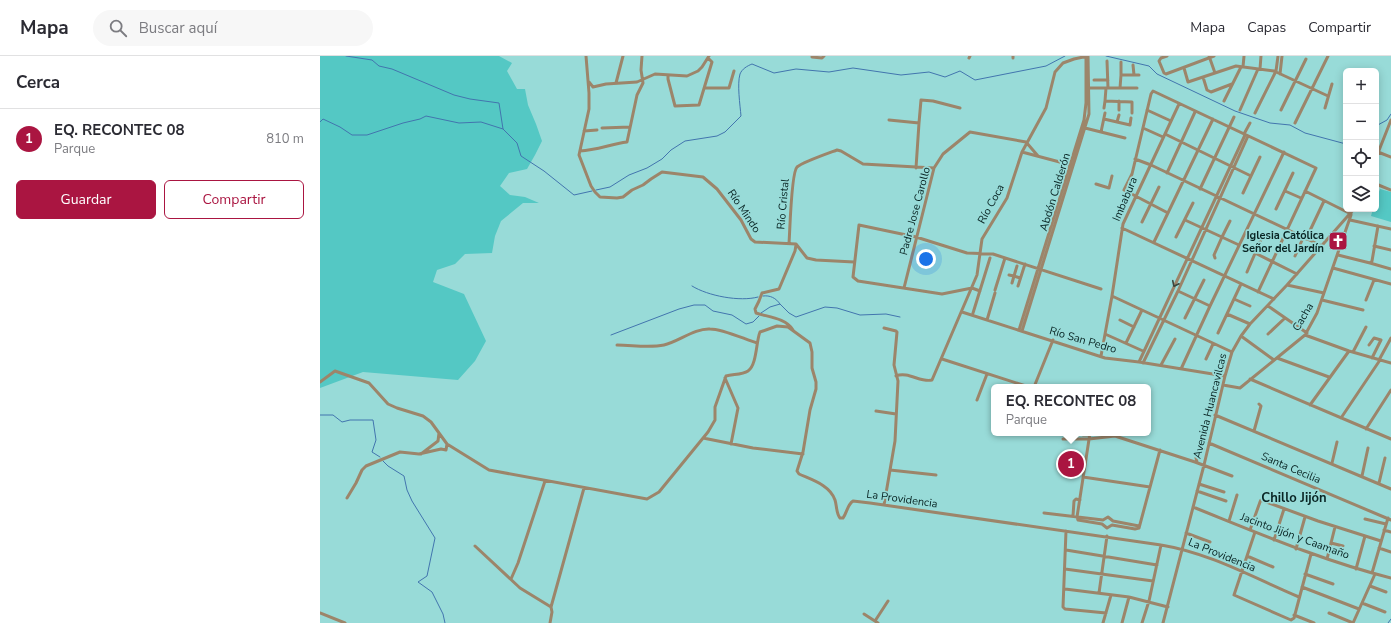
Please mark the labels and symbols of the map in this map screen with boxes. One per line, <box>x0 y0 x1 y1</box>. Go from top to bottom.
street label: Abdón Calderón <box>1036 151 1074 233</box>
street label: Padre Jose Carollo <box>896 165 934 257</box>
street label: Imbabura <box>1109 174 1141 223</box>
street label: Río Cristal <box>773 177 793 230</box>
street label: Río Coca <box>974 181 1008 226</box>
street label: Río Mindo <box>724 186 764 236</box>
place label: Iglesia Católica Señor del Jardín <box>1242 228 1324 256</box>
church icon: Iglesia Católica Señor del Jardín <box>1327 230 1349 252</box>
your location <box>916 249 936 269</box>
one-way arrow <box>1172 280 1180 288</box>
street label: Cacha <box>1289 300 1317 334</box>
street label: Río San Pedro <box>1048 323 1118 357</box>
street label: Avenida Huancavilcas <box>1190 352 1230 460</box>
pin: 1 <box>1058 449 1084 479</box>
street label: Santa Cecilia <box>1259 449 1323 487</box>
street label: La Providencia <box>866 487 939 511</box>
district label: Chillo Jijón <box>1261 489 1327 507</box>
street label: Jacinto Jijón y Caamaño <box>1238 509 1352 563</box>
street label: La Providencia <box>1186 535 1258 575</box>

